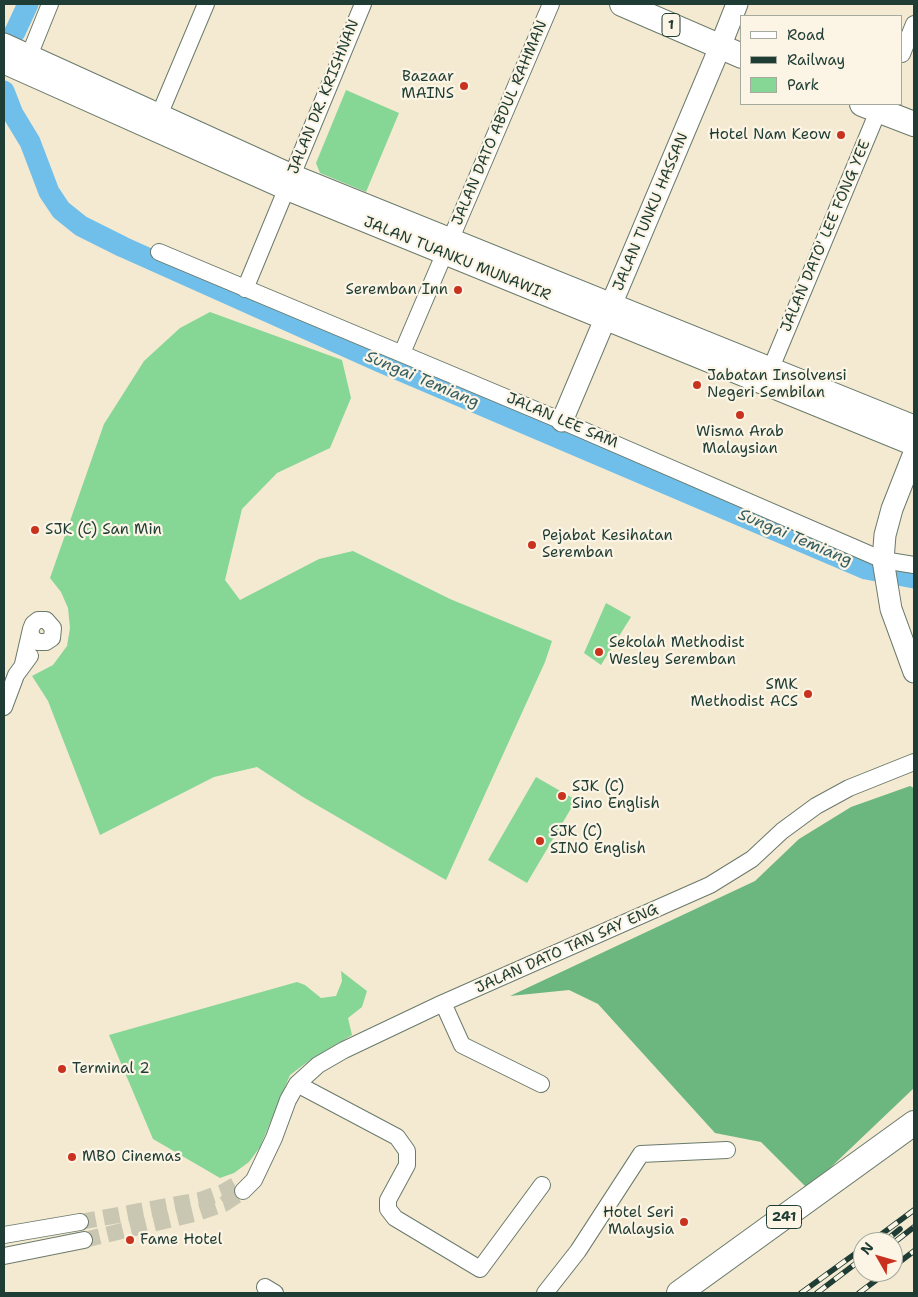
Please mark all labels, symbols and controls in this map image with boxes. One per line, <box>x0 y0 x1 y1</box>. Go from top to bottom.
road number: 1 <box>662 14 680 36</box>
legend <box>740 15 903 105</box>
street label: JALAN DR. KRISHNAN <box>285 17 363 177</box>
street label: JALAN DATO ABDUL RAHMAN <box>449 18 551 228</box>
text: Road <box>787 25 825 45</box>
text: Railway <box>787 50 845 70</box>
place label: Bazaar MAINS <box>401 68 454 103</box>
text: Park <box>787 75 819 95</box>
marker: Bazaar MAINS <box>458 80 470 92</box>
place label: Hotel Nam Keow <box>709 126 831 144</box>
marker: Hotel Nam Keow <box>835 129 847 141</box>
street label: JALAN TUNKU HASSAN <box>610 130 692 294</box>
street label: JALAN DATO' LEE FONG YEE <box>777 137 875 335</box>
street label: JALAN TUANKU MUNAWIR <box>361 213 553 305</box>
place label: Seremban Inn <box>346 281 448 299</box>
marker: Seremban Inn <box>452 284 464 296</box>
water label: Sungai Temiang <box>362 347 482 413</box>
place label: Jabatan Insolvensi Negeri Sembilan <box>707 367 847 402</box>
marker: Jabatan Insolvensi Negeri Sembilan <box>691 379 703 391</box>
street label: JALAN LEE SAM <box>503 389 621 453</box>
marker: Wisma Arab Malaysian <box>734 409 746 421</box>
place label: Wisma Arab Malaysian <box>696 423 784 458</box>
water label: Sungai Temiang <box>735 505 855 571</box>
place label: SJK (C) San Min <box>45 521 162 539</box>
marker: SJK (C) San Min <box>29 524 41 536</box>
place label: Pejabat Kesihatan Seremban <box>542 527 673 562</box>
marker: Pejabat Kesihatan Seremban <box>526 539 538 551</box>
place label: Sekolah Methodist Wesley Seremban <box>609 634 745 669</box>
marker: Sekolah Methodist Wesley Seremban <box>593 646 605 658</box>
place label: SMK Methodist ACS <box>691 676 798 711</box>
marker: SMK Methodist ACS <box>802 688 814 700</box>
place label: SJK (C) Sino English <box>572 778 660 813</box>
marker: SJK (C) Sino English <box>556 790 568 802</box>
place label: SJK (C) SINO English <box>550 823 646 858</box>
marker: SJK (C) SINO English <box>534 835 546 847</box>
street label: JALAN DATO TAN SAY ENG <box>473 900 661 998</box>
place label: Terminal 2 <box>72 1060 150 1078</box>
marker: Terminal 2 <box>56 1063 68 1075</box>
place label: MBO Cinemas <box>82 1148 181 1166</box>
marker: MBO Cinemas <box>66 1151 78 1163</box>
place label: Hotel Seri Malaysia <box>603 1204 674 1239</box>
road number: 241 <box>766 1206 802 1228</box>
marker: Hotel Seri Malaysia <box>678 1216 690 1228</box>
place label: Fame Hotel <box>140 1231 222 1249</box>
north arrow <box>853 1232 903 1282</box>
marker: Fame Hotel <box>124 1234 136 1246</box>
text: N <box>856 1238 877 1258</box>

